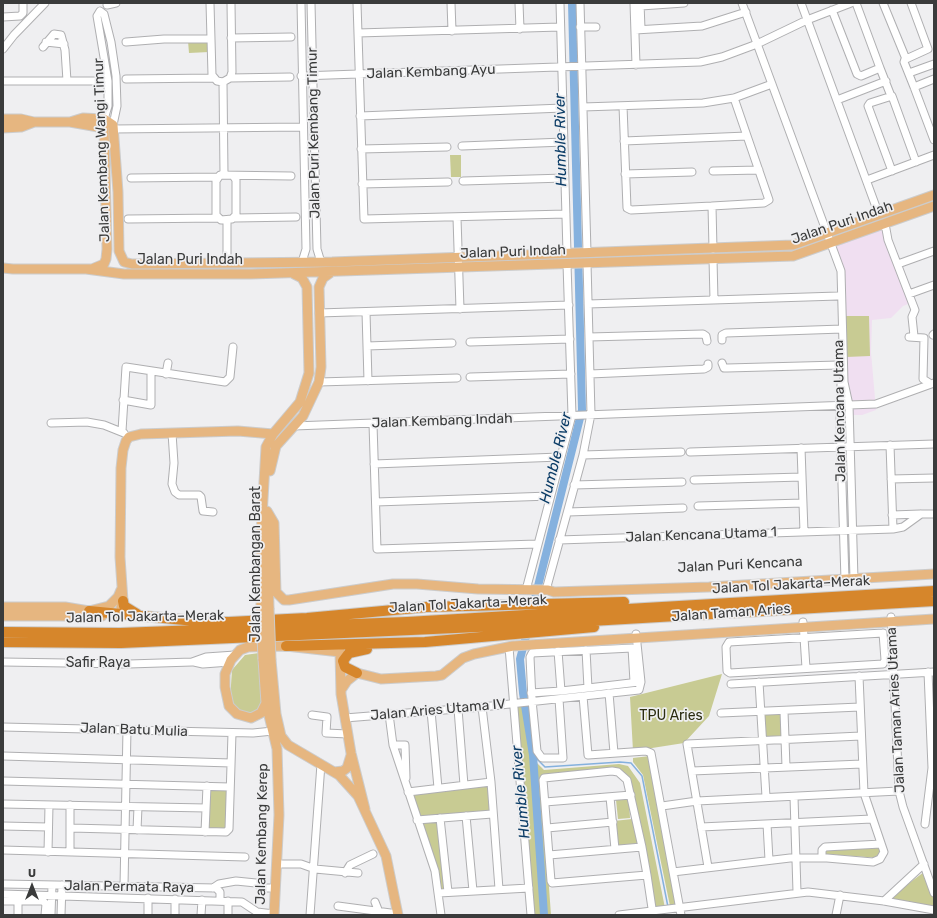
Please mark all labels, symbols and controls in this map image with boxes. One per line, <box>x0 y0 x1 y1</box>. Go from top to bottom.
street label: Jalan Puri Kembang Timur <box>304 47 324 219</box>
street label: Jalan Kembang Wangi Timur <box>90 58 114 242</box>
street label: Jalan Kembang Ayu <box>366 61 496 83</box>
water label: Humble River <box>551 93 571 187</box>
street label: Jalan Puri Indah <box>789 198 895 248</box>
street label: Jalan Puri Indah <box>460 242 566 262</box>
street label: Jalan Puri Indah <box>137 252 243 268</box>
street label: Jalan Kencana Utama <box>830 340 850 482</box>
street label: Jalan Kembang Indah <box>371 410 513 432</box>
water label: Humble River <box>536 411 576 505</box>
street label: Jalan Kembangan Barat <box>248 486 264 642</box>
street label: Jalan Kencana Utama 1 <box>625 524 777 546</box>
street label: Jalan Puri Kencana <box>677 553 803 577</box>
street label: Jalan Tol Jakarta–Merak <box>712 572 870 598</box>
street label: Jalan Tol Jakarta–Merak <box>389 591 547 617</box>
street label: Jalan Taman Aries <box>671 600 791 626</box>
street label: Jalan Tol Jakarta–Merak <box>66 607 224 627</box>
street label: Jalan Taman Aries Utama <box>883 627 909 793</box>
street label: Safir Raya <box>66 655 130 671</box>
street label: Jalan Aries Utama IV <box>370 696 506 724</box>
park label: TPU Aries <box>639 708 703 724</box>
street label: Jalan Batu Mulia <box>80 720 188 740</box>
water label: Humble River <box>508 745 534 839</box>
street label: Jalan Kembang Kerep <box>252 763 272 905</box>
north arrow <box>12 866 52 906</box>
text: U <box>28 867 36 880</box>
street label: Jalan Permata Raya <box>64 877 194 897</box>

